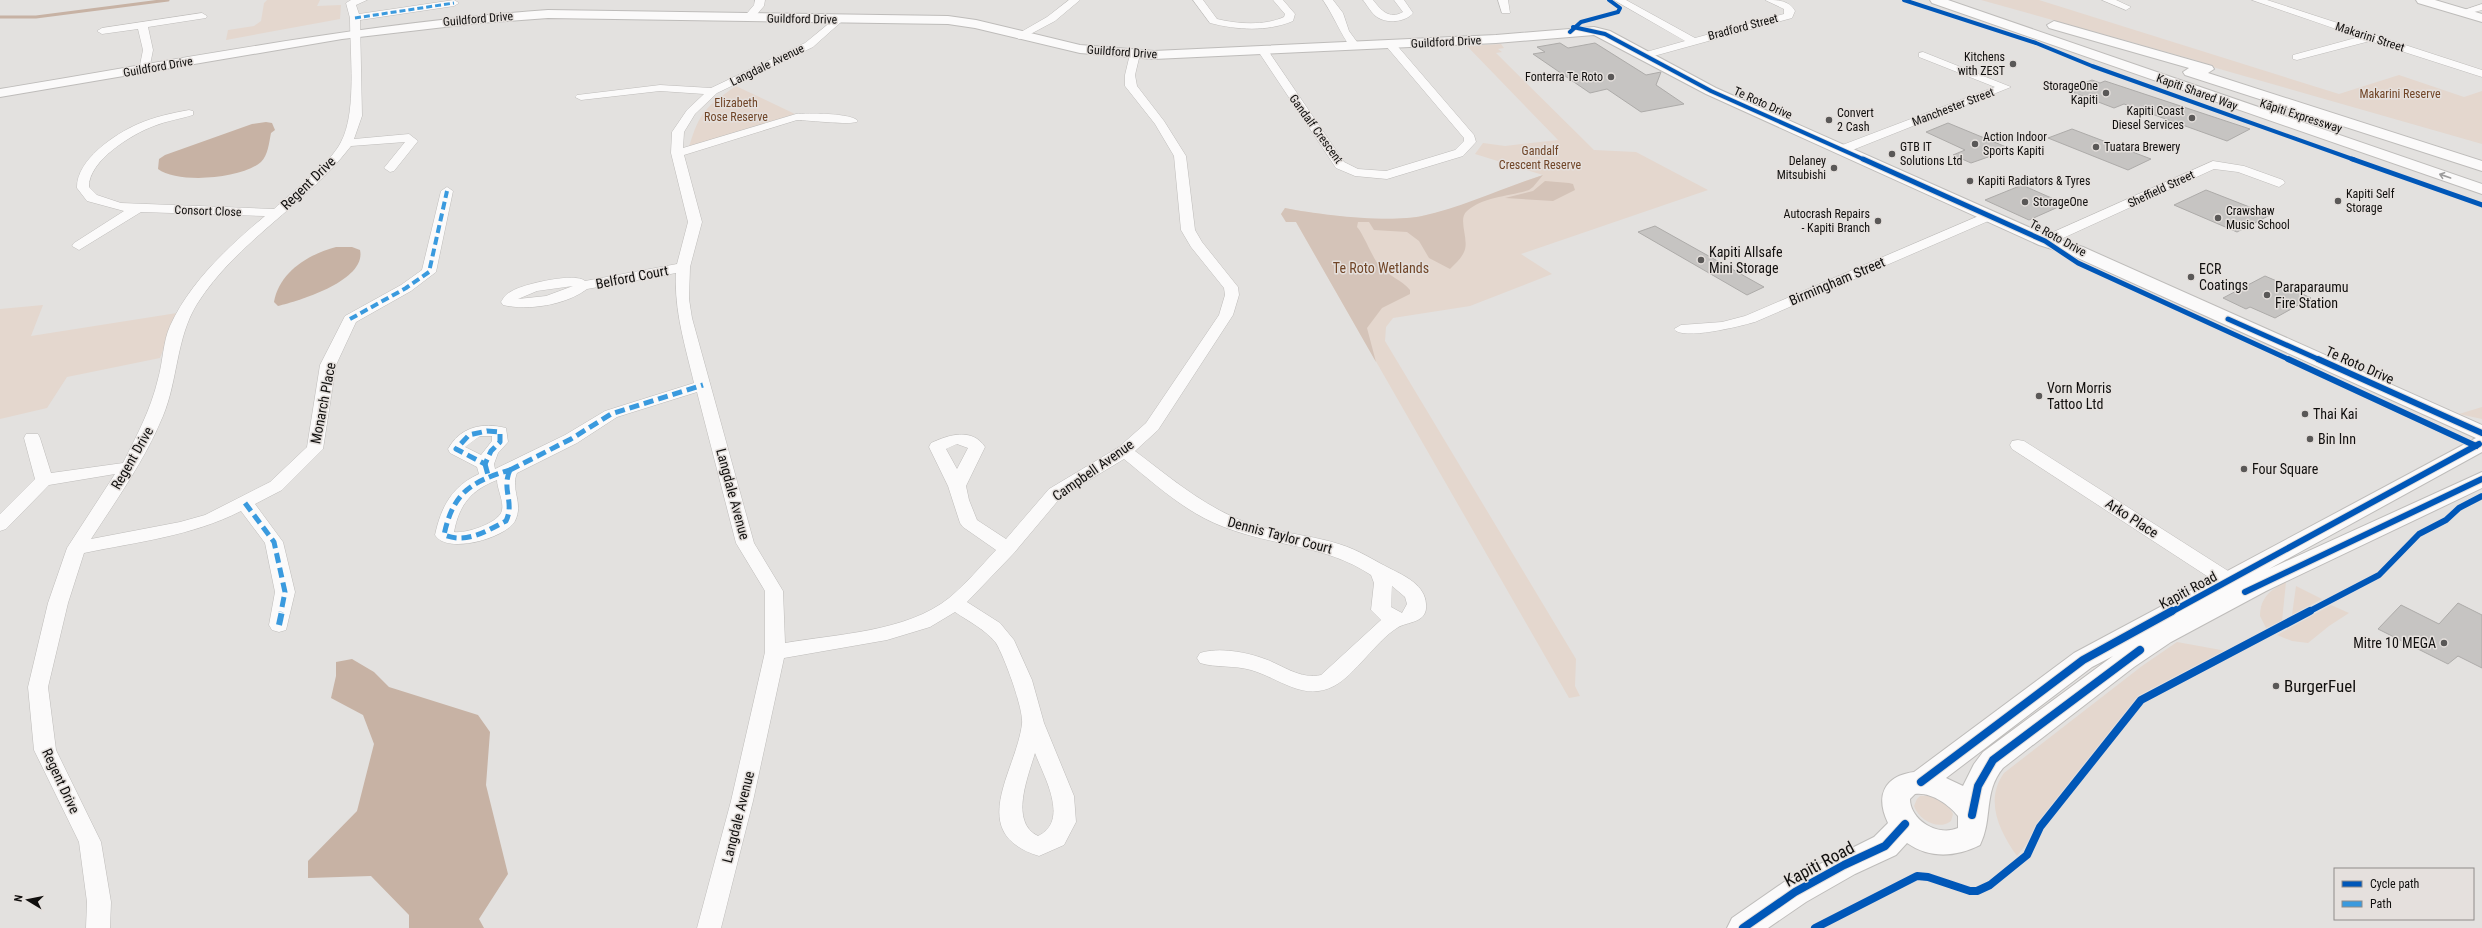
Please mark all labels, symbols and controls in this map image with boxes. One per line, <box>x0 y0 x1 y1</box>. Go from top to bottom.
street label: Guildford Drive <box>442 9 514 29</box>
street label: Guildford Drive <box>767 11 838 27</box>
street label: Bradford Street <box>1706 11 1780 43</box>
street label: Makarini Street <box>2334 19 2407 55</box>
street label: Guildford Drive <box>1410 33 1482 51</box>
street label: Langdale Avenue <box>728 41 807 89</box>
street label: Guildford Drive <box>1086 43 1158 61</box>
place label: Kitchens with ZEST <box>1958 50 2005 78</box>
street label: Guildford Drive <box>122 54 194 80</box>
marker: Kitchens with ZEST <box>2008 59 2018 69</box>
place label: Fonterra Te Roto <box>1525 70 1603 84</box>
street label: Kapiti Shared Way <box>2155 71 2239 113</box>
marker: Fonterra Te Roto <box>1606 72 1616 82</box>
place label: StorageOne Kapiti <box>2043 79 2098 107</box>
street label: Te Roto Drive <box>1732 84 1795 122</box>
street label: Manchester Street <box>1910 85 1996 129</box>
park label: Makarini Reserve <box>2359 87 2441 101</box>
marker: StorageOne Kapiti <box>2101 88 2111 98</box>
street label: Gandalf Crescent <box>1286 92 1346 166</box>
park label: Elizabeth Rose Reserve <box>704 96 768 124</box>
street label: Kāpiti Expressway <box>2258 96 2344 136</box>
place label: Kapiti Coast Diesel Services <box>2112 104 2184 132</box>
place label: Convert 2 Cash <box>1837 106 1874 134</box>
marker: Kapiti Coast Diesel Services <box>2187 113 2197 123</box>
marker: Convert 2 Cash <box>1824 115 1834 125</box>
place label: Action Indoor Sports Kapiti <box>1983 130 2047 158</box>
marker: Action Indoor Sports Kapiti <box>1970 139 1980 149</box>
place label: GTB IT Solutions Ltd <box>1900 140 1962 168</box>
place label: Tuatara Brewery <box>2104 140 2180 154</box>
marker: Tuatara Brewery <box>2091 142 2101 152</box>
park label: Gandalf Crescent Reserve <box>1499 144 1582 172</box>
marker: GTB IT Solutions Ltd <box>1887 149 1897 159</box>
street label: Regent Drive <box>277 153 339 213</box>
place label: Delaney Mitsubishi <box>1777 154 1826 182</box>
marker: Delaney Mitsubishi <box>1829 163 1839 173</box>
street label: Sheffield Street <box>2126 167 2197 211</box>
one-way arrow <box>2440 172 2452 180</box>
place label: Kapiti Radiators & Tyres <box>1978 174 2090 188</box>
marker: Kapiti Radiators & Tyres <box>1965 176 1975 186</box>
place label: Kapiti Self Storage <box>2346 187 2395 215</box>
place label: StorageOne <box>2033 195 2088 209</box>
marker: Kapiti Self Storage <box>2333 196 2343 206</box>
marker: StorageOne <box>2020 197 2030 207</box>
street label: Consort Close <box>174 203 242 219</box>
place label: Crawshaw Music School <box>2226 204 2290 232</box>
place label: Autocrash Repairs - Kapiti Branch <box>1784 207 1870 235</box>
marker: Crawshaw Music School <box>2213 213 2223 223</box>
marker: Autocrash Repairs - Kapiti Branch <box>1873 216 1883 226</box>
street label: Te Roto Drive <box>2027 217 2089 259</box>
place label: Kapiti Allsafe Mini Storage <box>1709 244 1783 276</box>
street label: Birmingham Street <box>1787 254 1887 308</box>
marker: Kapiti Allsafe Mini Storage <box>1696 255 1706 265</box>
park label: Te Roto Wetlands <box>1333 260 1429 276</box>
place label: ECR Coatings <box>2199 261 2248 293</box>
street label: Belford Court <box>594 262 670 292</box>
marker: ECR Coatings <box>2186 272 2196 282</box>
place label: Paraparaumu Fire Station <box>2275 279 2348 311</box>
marker: Paraparaumu Fire Station <box>2262 290 2272 300</box>
street label: Te Roto Drive <box>2323 343 2397 387</box>
street label: Monarch Place <box>307 361 339 445</box>
place label: Vorn Morris Tattoo Ltd <box>2047 380 2112 412</box>
marker: Vorn Morris Tattoo Ltd <box>2034 391 2044 401</box>
place label: Thai Kai <box>2313 406 2358 422</box>
marker: Thai Kai <box>2300 409 2310 419</box>
street label: Regent Drive <box>108 424 157 492</box>
place label: Bin Inn <box>2318 431 2356 447</box>
marker: Bin Inn <box>2305 434 2315 444</box>
street label: Campbell Avenue <box>1049 436 1137 504</box>
street label: Langdale Avenue <box>713 447 753 542</box>
place label: Four Square <box>2252 461 2319 477</box>
marker: Four Square <box>2239 464 2249 474</box>
street label: Arko Place <box>2103 495 2162 541</box>
street label: Dennis Taylor Court <box>1226 513 1334 557</box>
street label: Kapiti Road <box>2156 568 2220 612</box>
place label: Mitre 10 MEGA <box>2353 635 2436 651</box>
marker: Mitre 10 MEGA <box>2439 638 2449 648</box>
place label: BurgerFuel <box>2284 676 2356 696</box>
marker: BurgerFuel <box>2271 681 2281 691</box>
street label: Regent Drive <box>39 746 83 816</box>
street label: Langdale Avenue <box>719 769 757 865</box>
street label: Kapiti Road <box>1780 837 1858 891</box>
legend <box>2334 868 2474 920</box>
text: Cycle path <box>2370 877 2420 891</box>
north arrow <box>8 880 48 920</box>
text: N <box>12 894 26 903</box>
text: Path <box>2370 897 2392 911</box>

